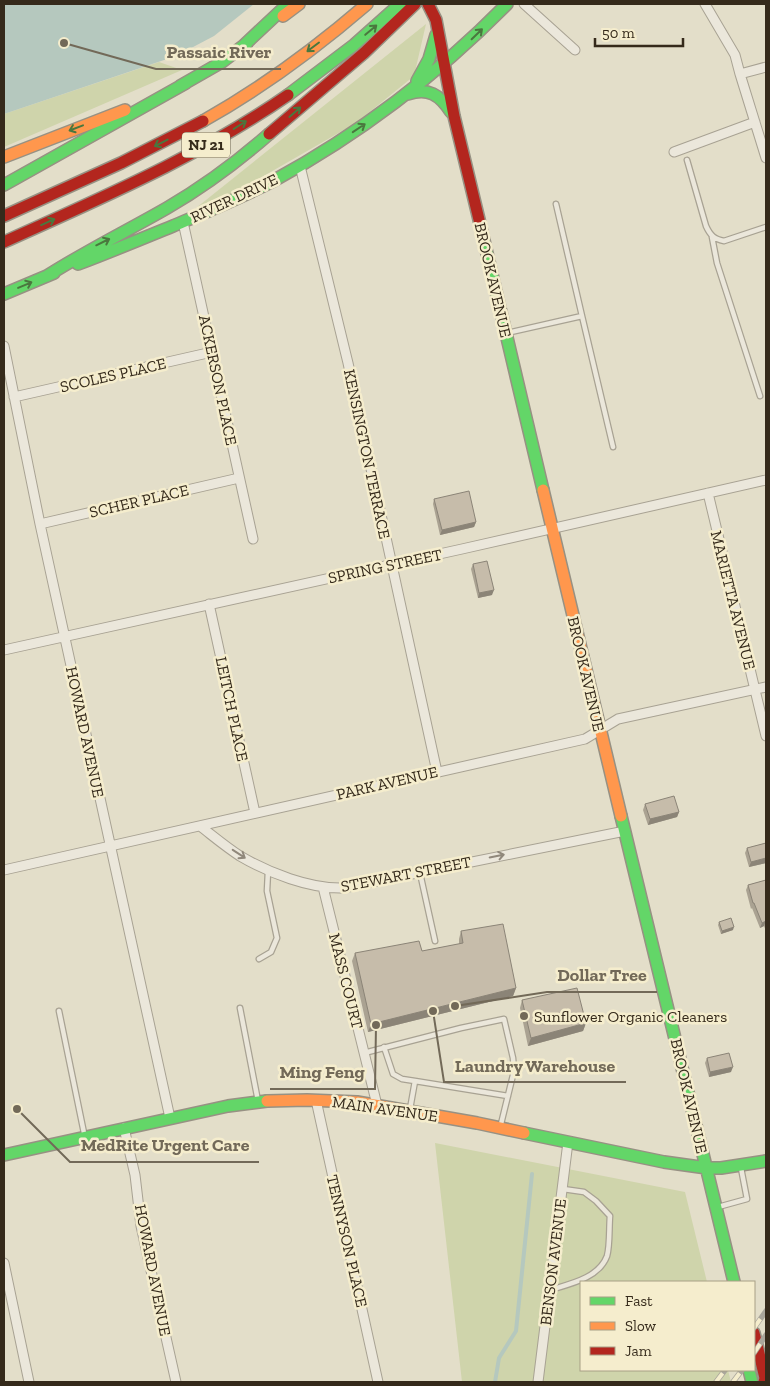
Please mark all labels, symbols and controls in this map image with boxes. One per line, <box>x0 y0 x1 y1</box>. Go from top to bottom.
scale bar <box>595 15 682 47</box>
one-way arrow <box>365 24 378 35</box>
text: 50 m <box>602 24 635 42</box>
one-way arrow <box>470 28 483 40</box>
callout: Passaic River <box>156 36 281 69</box>
text: Passaic River <box>166 41 272 63</box>
one-way arrow <box>307 42 320 53</box>
one-way arrow <box>289 107 302 118</box>
one-way arrow <box>233 120 247 130</box>
one-way arrow <box>351 123 365 133</box>
one-way arrow <box>69 124 85 133</box>
road number: NJ 21 <box>182 132 230 158</box>
one-way arrow <box>154 139 169 148</box>
street label: RIVER DRIVE <box>187 169 281 227</box>
one-way arrow <box>40 216 55 226</box>
street label: BROOK AVENUE <box>471 221 515 339</box>
one-way arrow <box>96 237 111 247</box>
one-way arrow <box>17 280 32 290</box>
street label: ACKERSON PLACE <box>195 313 241 447</box>
street label: SCOLES PLACE <box>58 354 168 396</box>
street label: KENSINGTON TERRACE <box>340 367 394 541</box>
street label: SCHER PLACE <box>87 480 191 522</box>
street label: MARIETTA AVENUE <box>707 529 759 671</box>
street label: SPRING STREET <box>326 545 444 587</box>
street label: BROOK AVENUE <box>564 615 608 733</box>
street label: LEITCH PLACE <box>212 655 252 763</box>
street label: HOWARD AVENUE <box>62 665 108 799</box>
street label: PARK AVENUE <box>334 762 440 804</box>
one-way arrow <box>232 850 246 860</box>
one-way arrow <box>488 851 504 861</box>
street label: STEWART STREET <box>339 852 473 896</box>
street label: MASS COURT <box>325 931 367 1031</box>
callout: Dollar Tree <box>547 959 657 992</box>
text: Dollar Tree <box>557 964 647 986</box>
place label: Sunflower Organic Cleaners <box>534 1007 727 1026</box>
marker: Sunflower Organic Cleaners <box>518 1010 530 1022</box>
street label: BROOK AVENUE <box>667 1037 711 1155</box>
callout: Laundry Warehouse <box>444 1049 626 1082</box>
text: Laundry Warehouse <box>455 1055 615 1077</box>
callout: Ming Feng <box>270 1056 375 1089</box>
text: Ming Feng <box>279 1061 365 1083</box>
street label: MAIN AVENUE <box>331 1092 439 1126</box>
callout: MedRite Urgent Care <box>70 1129 259 1162</box>
text: MedRite Urgent Care <box>81 1134 250 1156</box>
street label: TENNYSON PLACE <box>323 1173 371 1309</box>
street label: BENSON AVENUE <box>536 1198 570 1326</box>
street label: HOWARD AVENUE <box>131 1203 175 1337</box>
legend <box>580 1281 755 1371</box>
text: Fast <box>625 1292 653 1310</box>
text: Slow <box>625 1317 657 1335</box>
text: Jam <box>625 1342 652 1360</box>

